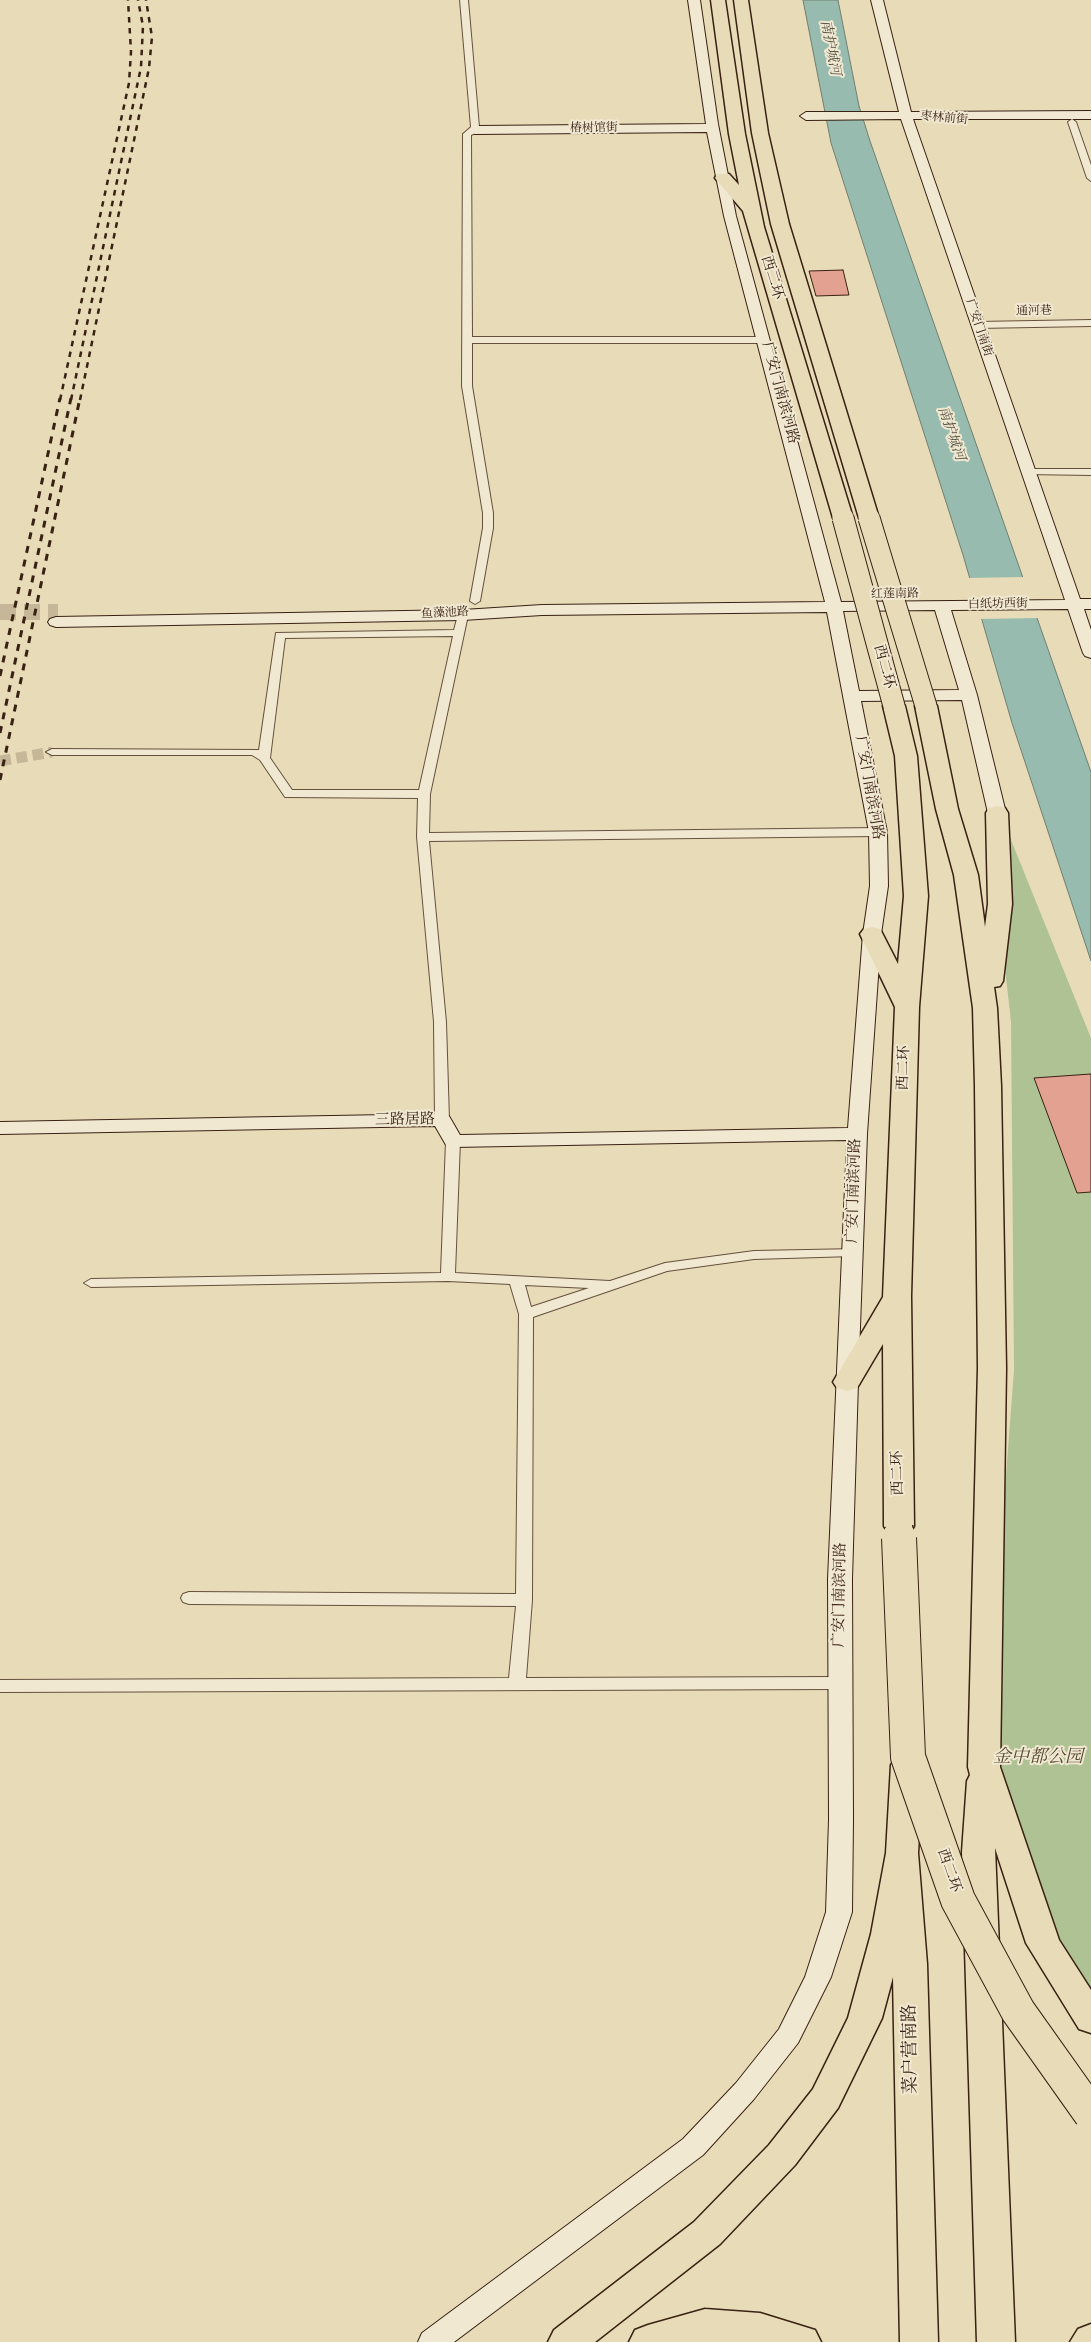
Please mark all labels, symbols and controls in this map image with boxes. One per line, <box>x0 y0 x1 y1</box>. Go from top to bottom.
water label: 南护城河 <box>815 19 843 77</box>
street label: 枣林前街 <box>919 110 969 128</box>
street label: 椿树馆街 <box>570 121 618 137</box>
street label: 西二环 <box>756 254 786 302</box>
street label: 广安门南街 <box>961 297 995 359</box>
street label: 通河巷 <box>1016 304 1052 320</box>
street label: 广安门南滨河路 <box>757 340 801 446</box>
water label: 南护城河 <box>933 405 967 463</box>
street label: 红莲南路 <box>871 587 919 603</box>
street label: 白纸坊西街 <box>968 597 1028 613</box>
street label: 鱼藻池路 <box>421 606 469 622</box>
street label: 西二环 <box>868 643 898 691</box>
street label: 广安门南滨河路 <box>850 735 886 841</box>
street label: 西二环 <box>895 1045 915 1091</box>
street label: 三路居路 <box>375 1111 435 1131</box>
street label: 广安门南滨河路 <box>844 1138 866 1244</box>
street label: 西二环 <box>890 1450 908 1496</box>
street label: 广安门南滨河路 <box>831 1542 851 1648</box>
park label: 金中都公园 <box>993 1748 1083 1770</box>
street label: 西二环 <box>932 1847 964 1895</box>
street label: 菜户营南路 <box>900 2004 924 2094</box>

